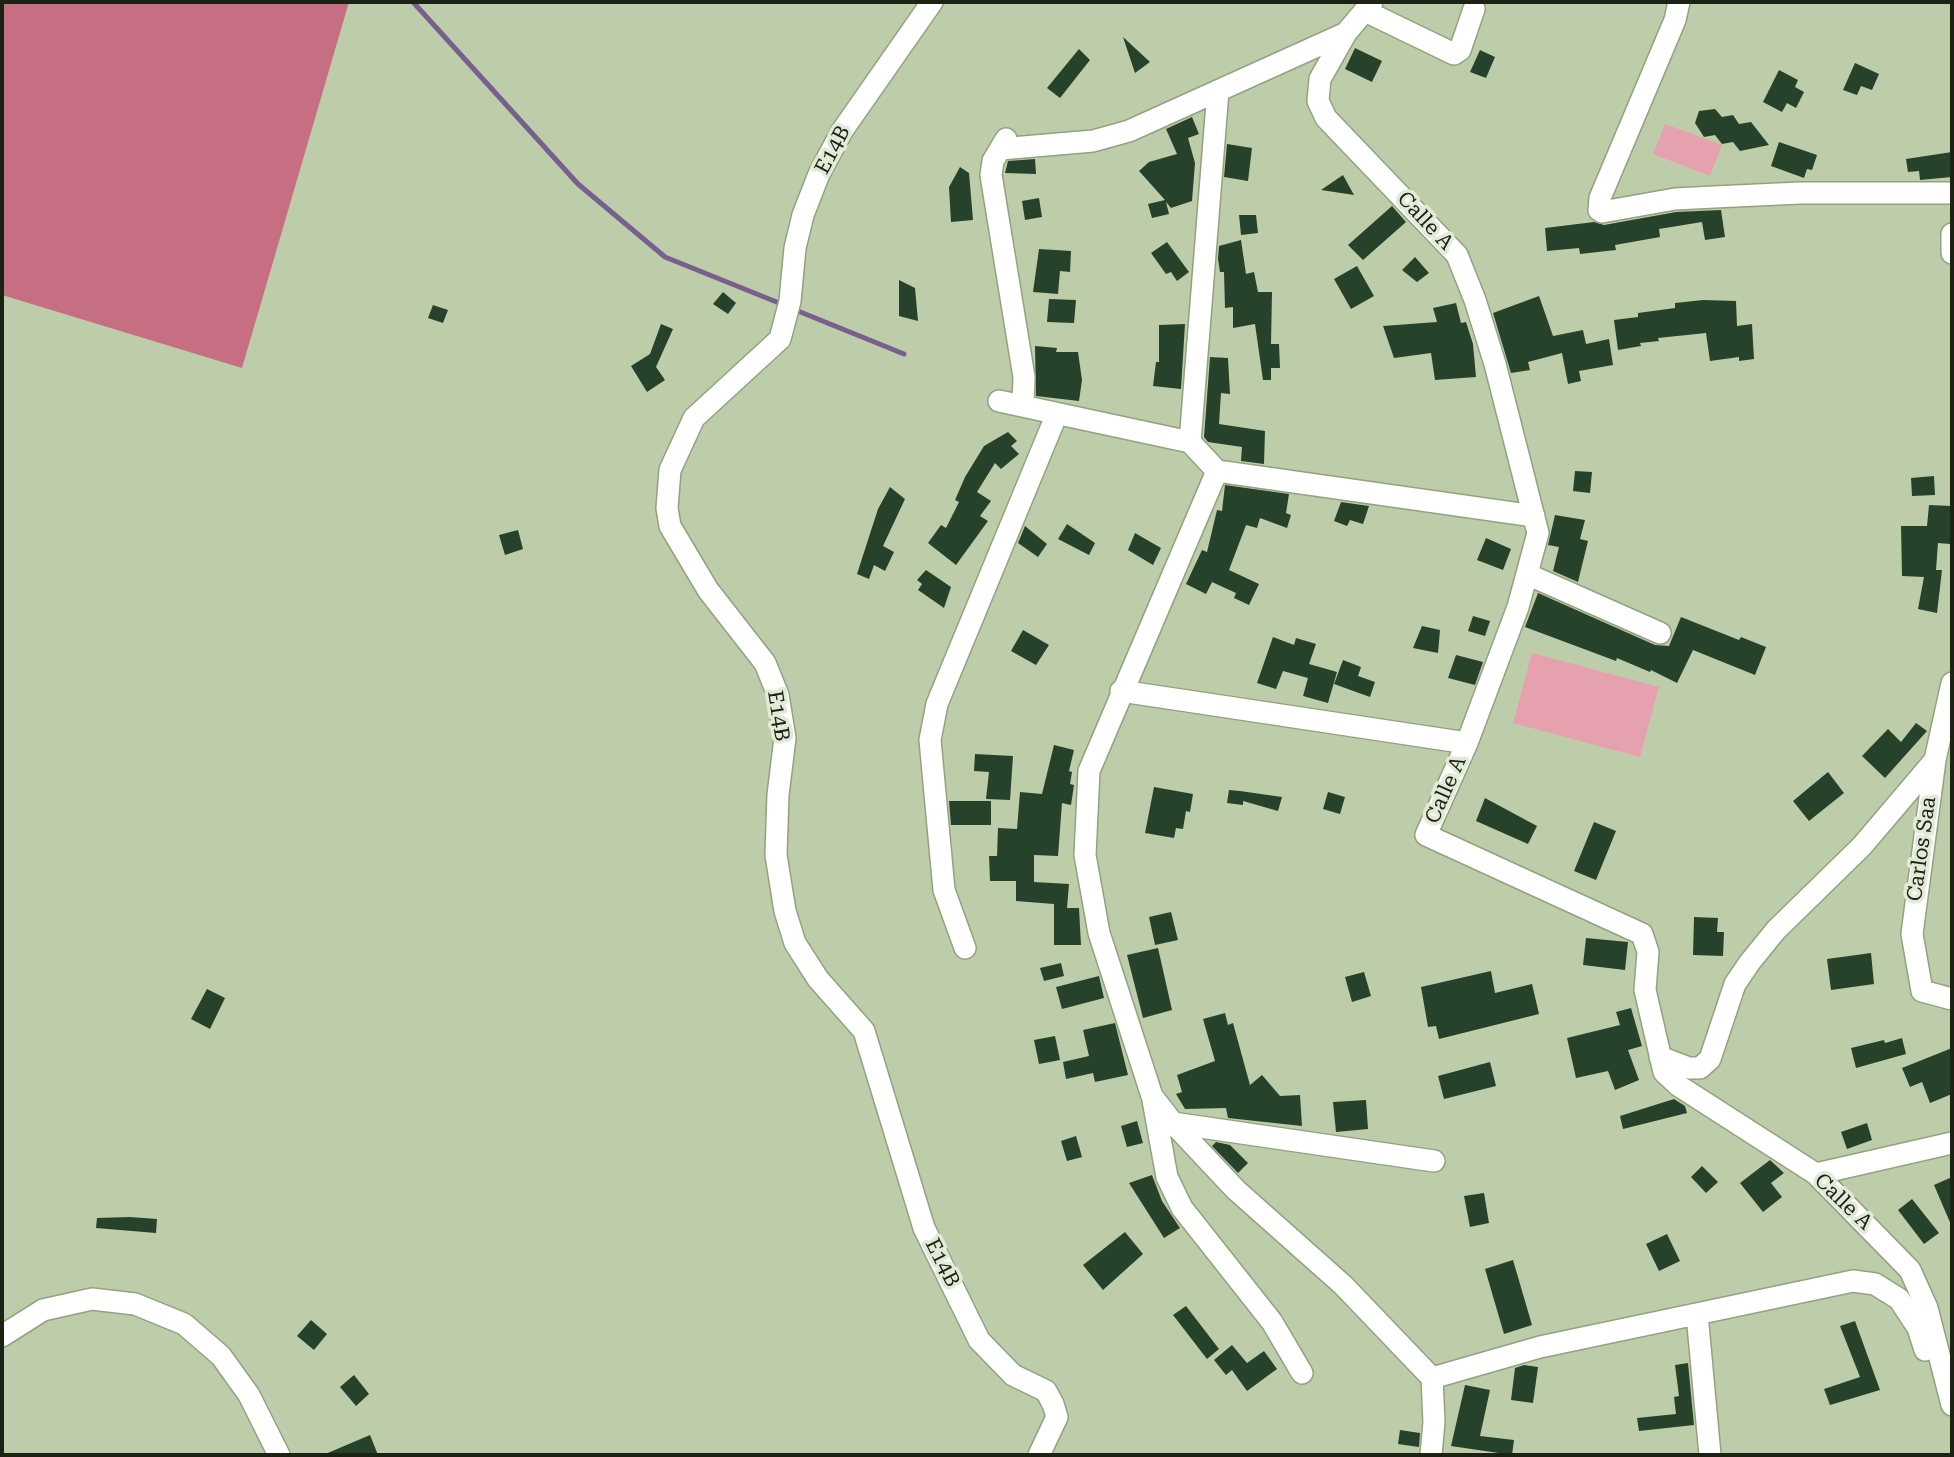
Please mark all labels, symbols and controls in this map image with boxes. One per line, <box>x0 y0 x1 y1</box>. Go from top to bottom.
street label: E14B <box>810 122 856 178</box>
street label: Calle A <box>1392 186 1458 256</box>
street label: E14B <box>762 689 794 743</box>
street label: Calle A <box>1420 752 1472 828</box>
street label: Carlos Saa <box>1902 795 1942 903</box>
street label: Calle A <box>1809 1168 1877 1236</box>
street label: E14B <box>919 1235 965 1291</box>

